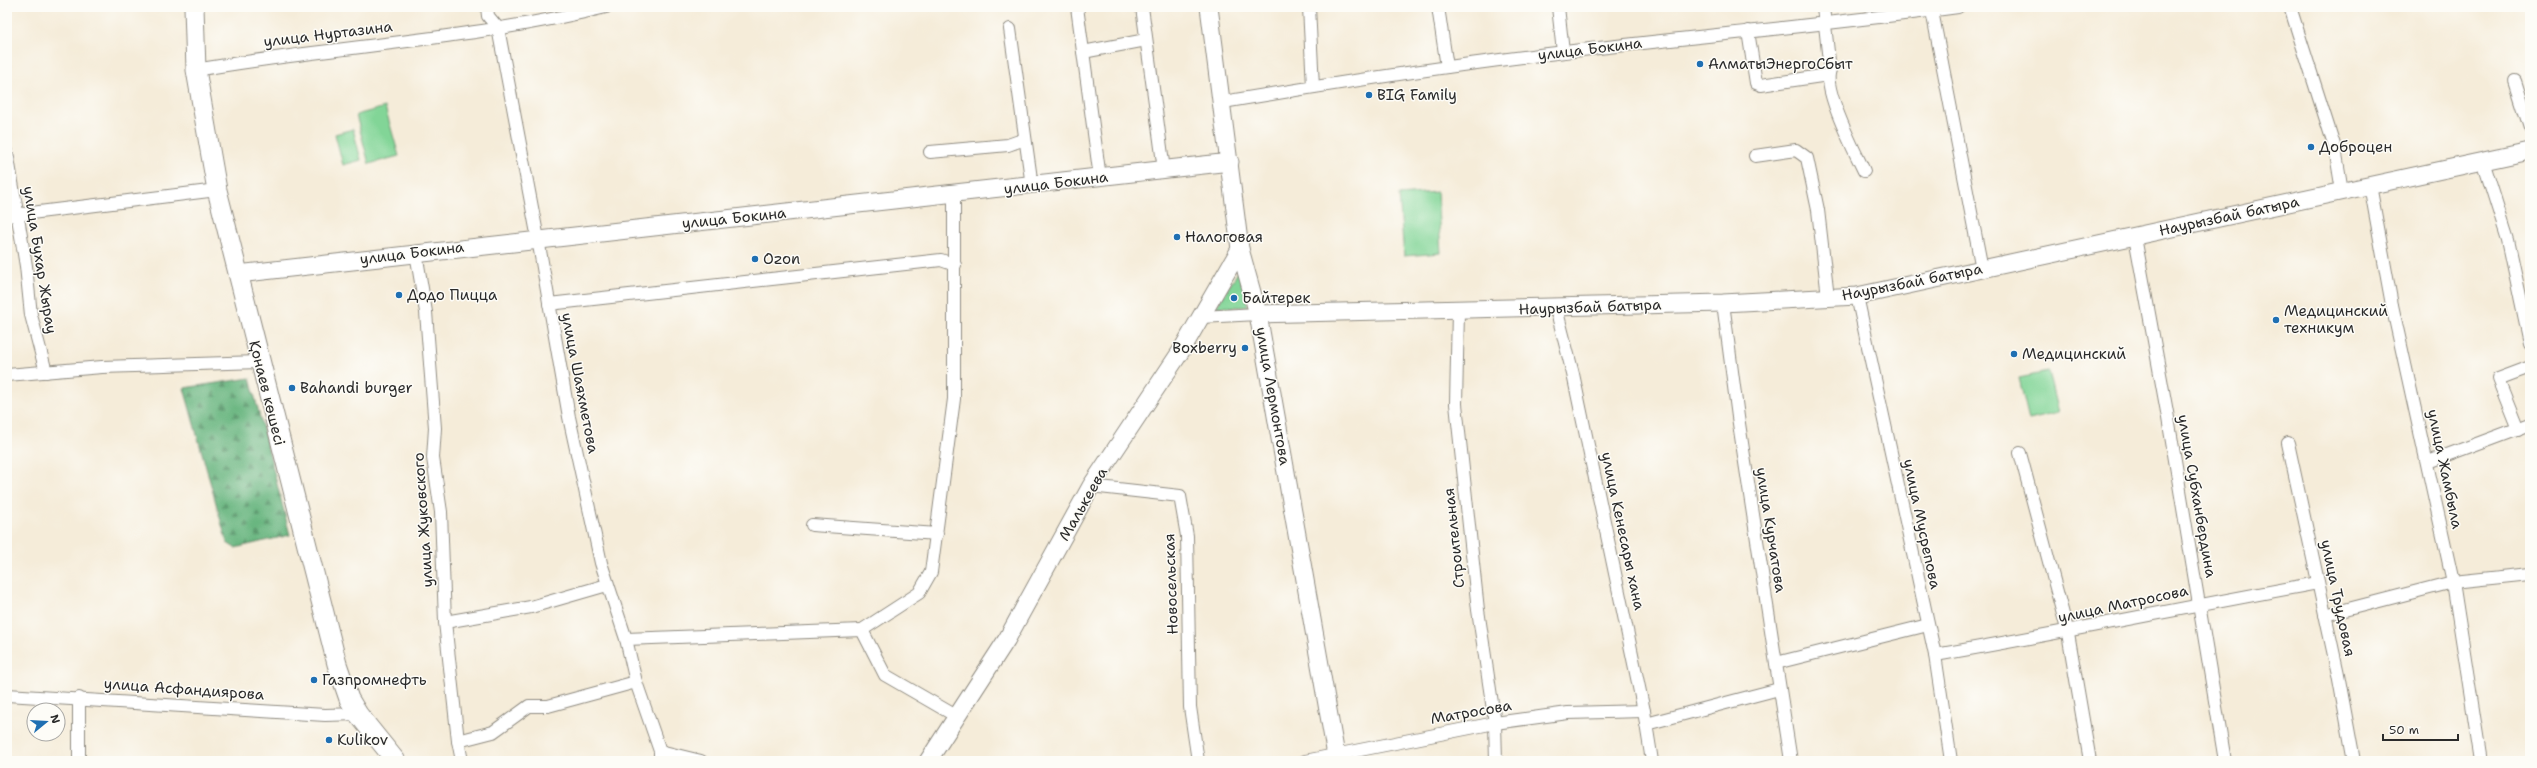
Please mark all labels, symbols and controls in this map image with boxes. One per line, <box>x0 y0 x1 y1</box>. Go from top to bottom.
street label: улица Нуртазина <box>262 16 394 52</box>
street label: улица Бокина <box>1537 33 1644 65</box>
place label: АлматыЭнергоСбыт <box>1708 54 1853 74</box>
marker: АлматыЭнергоСбыт <box>1695 59 1705 69</box>
place label: BIG Family <box>1377 85 1457 105</box>
marker: BIG Family <box>1364 90 1374 100</box>
place label: Доброцен <box>2319 137 2392 157</box>
marker: Доброцен <box>2306 142 2316 152</box>
street label: улица Бокина <box>1003 167 1110 199</box>
street label: улица Бухар Жырау <box>18 185 62 335</box>
street label: Наурызбай батыра <box>2157 191 2302 241</box>
street label: улица Бокина <box>681 203 788 233</box>
place label: Налоговая <box>1185 227 1263 247</box>
marker: Налоговая <box>1172 232 1182 242</box>
street label: улица Бокина <box>359 237 466 269</box>
place label: Ozon <box>763 249 800 269</box>
marker: Ozon <box>750 254 760 264</box>
street label: Наурызбай батыра <box>1840 258 1985 305</box>
place label: Додо Пицца <box>407 285 498 305</box>
place label: Байтерек <box>1242 288 1311 308</box>
marker: Додо Пицца <box>394 290 404 300</box>
marker: Байтерек <box>1229 293 1239 303</box>
street label: Наурызбай батыра <box>1518 294 1662 319</box>
place label: Медицинский техникум <box>2284 301 2388 338</box>
street label: улица Шаяхметова <box>557 311 604 456</box>
marker: Медицинский техникум <box>2271 315 2281 325</box>
street label: улица Лермонтова <box>1251 325 1295 467</box>
street label: Қонаев көшесі <box>244 338 290 448</box>
place label: Boxberry <box>1172 338 1237 358</box>
marker: Boxberry <box>1240 343 1250 353</box>
place label: Медицинский <box>2022 344 2126 364</box>
marker: Медицинский <box>2009 349 2019 359</box>
place label: Bahandi burger <box>300 378 413 398</box>
marker: Bahandi burger <box>287 383 297 393</box>
street label: улица Жамбыла <box>2423 407 2468 531</box>
street label: улица Субханбердина <box>2173 413 2221 580</box>
street label: улица Кенесары хана <box>1596 450 1650 613</box>
street label: улица Жуковского <box>408 452 438 588</box>
street label: улица Мусрепова <box>1898 457 1946 592</box>
street label: Малькеева <box>1054 463 1112 544</box>
street label: улица Курчатова <box>1751 466 1791 595</box>
street label: Строительная <box>1439 487 1469 589</box>
street label: Новосельская <box>1159 533 1183 635</box>
street label: улица Трудовая <box>2316 538 2360 658</box>
street label: улица Матросова <box>2056 580 2190 628</box>
place label: Газпромнефть <box>322 670 427 690</box>
street label: улица Асфандиярова <box>103 673 265 705</box>
marker: Газпромнефть <box>309 675 319 685</box>
street label: Матросова <box>1429 695 1514 729</box>
north arrow <box>26 702 66 742</box>
text: N <box>47 713 64 726</box>
scale bar <box>2383 716 2458 742</box>
text: 50 m <box>2389 722 2419 738</box>
place label: Kulikov <box>337 730 388 750</box>
marker: Kulikov <box>324 735 334 745</box>

